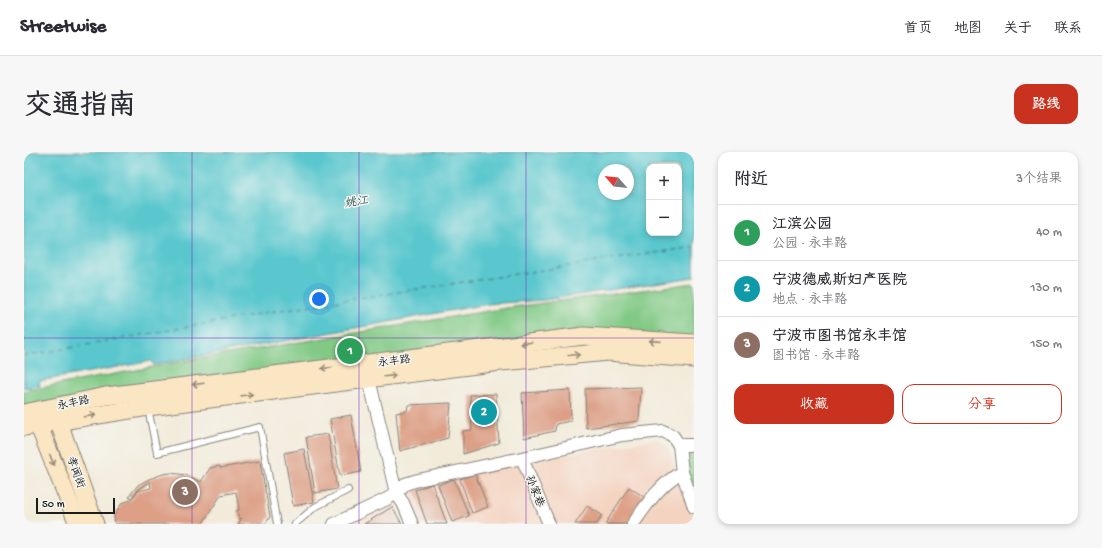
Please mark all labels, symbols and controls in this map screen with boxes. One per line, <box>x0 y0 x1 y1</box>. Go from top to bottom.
text: Streetwise <box>20 16 106 39</box>
text: 首页 <box>904 21 932 38</box>
text: 地图 <box>954 21 982 38</box>
text: 关于 <box>1004 21 1032 38</box>
text: 联系 <box>1054 21 1082 38</box>
button: 路线 <box>1014 84 1078 124</box>
text: 交通指南 <box>24 91 136 124</box>
north arrow <box>598 164 634 200</box>
map controls <box>646 164 682 236</box>
button: + <box>646 164 682 200</box>
text: 附近 <box>734 171 768 191</box>
text: 3个结果 <box>1016 172 1062 187</box>
water label: 姚江 <box>343 193 370 212</box>
button: − <box>646 200 682 236</box>
text: 江滨公园 <box>772 216 832 234</box>
text: 1 <box>744 225 750 240</box>
text: 40 m <box>1036 225 1062 240</box>
text: 公园 · 永丰路 <box>772 237 847 252</box>
text: 宁波德威斯妇产医院 <box>772 272 907 290</box>
text: 2 <box>744 281 750 296</box>
text: 130 m <box>1030 281 1062 296</box>
your location <box>309 289 329 309</box>
text: 地点 · 永丰路 <box>772 293 847 308</box>
text: 宁波市图书馆永丰馆 <box>772 328 907 346</box>
pin: 1 <box>337 336 363 366</box>
one-way arrow <box>649 337 662 344</box>
text: 3 <box>744 337 750 352</box>
text: 150 m <box>1030 337 1062 352</box>
one-way arrow <box>520 339 533 347</box>
text: 图书馆 · 永丰路 <box>772 349 860 364</box>
one-way arrow <box>567 352 580 359</box>
street label: 永丰路 <box>377 353 411 370</box>
one-way arrow <box>321 364 334 372</box>
one-way arrow <box>383 372 396 380</box>
one-way arrow <box>192 380 205 388</box>
button: 收藏 <box>734 384 894 424</box>
button: 分享 <box>902 384 1062 424</box>
one-way arrow <box>240 391 253 398</box>
street label: 永丰路 <box>56 394 91 413</box>
pin: 2 <box>471 397 497 427</box>
one-way arrow <box>83 412 96 420</box>
one-way arrow <box>49 453 57 465</box>
street label: 孝闻街 <box>64 455 88 491</box>
street label: 孙家巷 <box>523 474 547 509</box>
pin: 3 <box>172 477 198 507</box>
scale bar <box>36 496 115 515</box>
text: 50 m <box>42 499 64 511</box>

